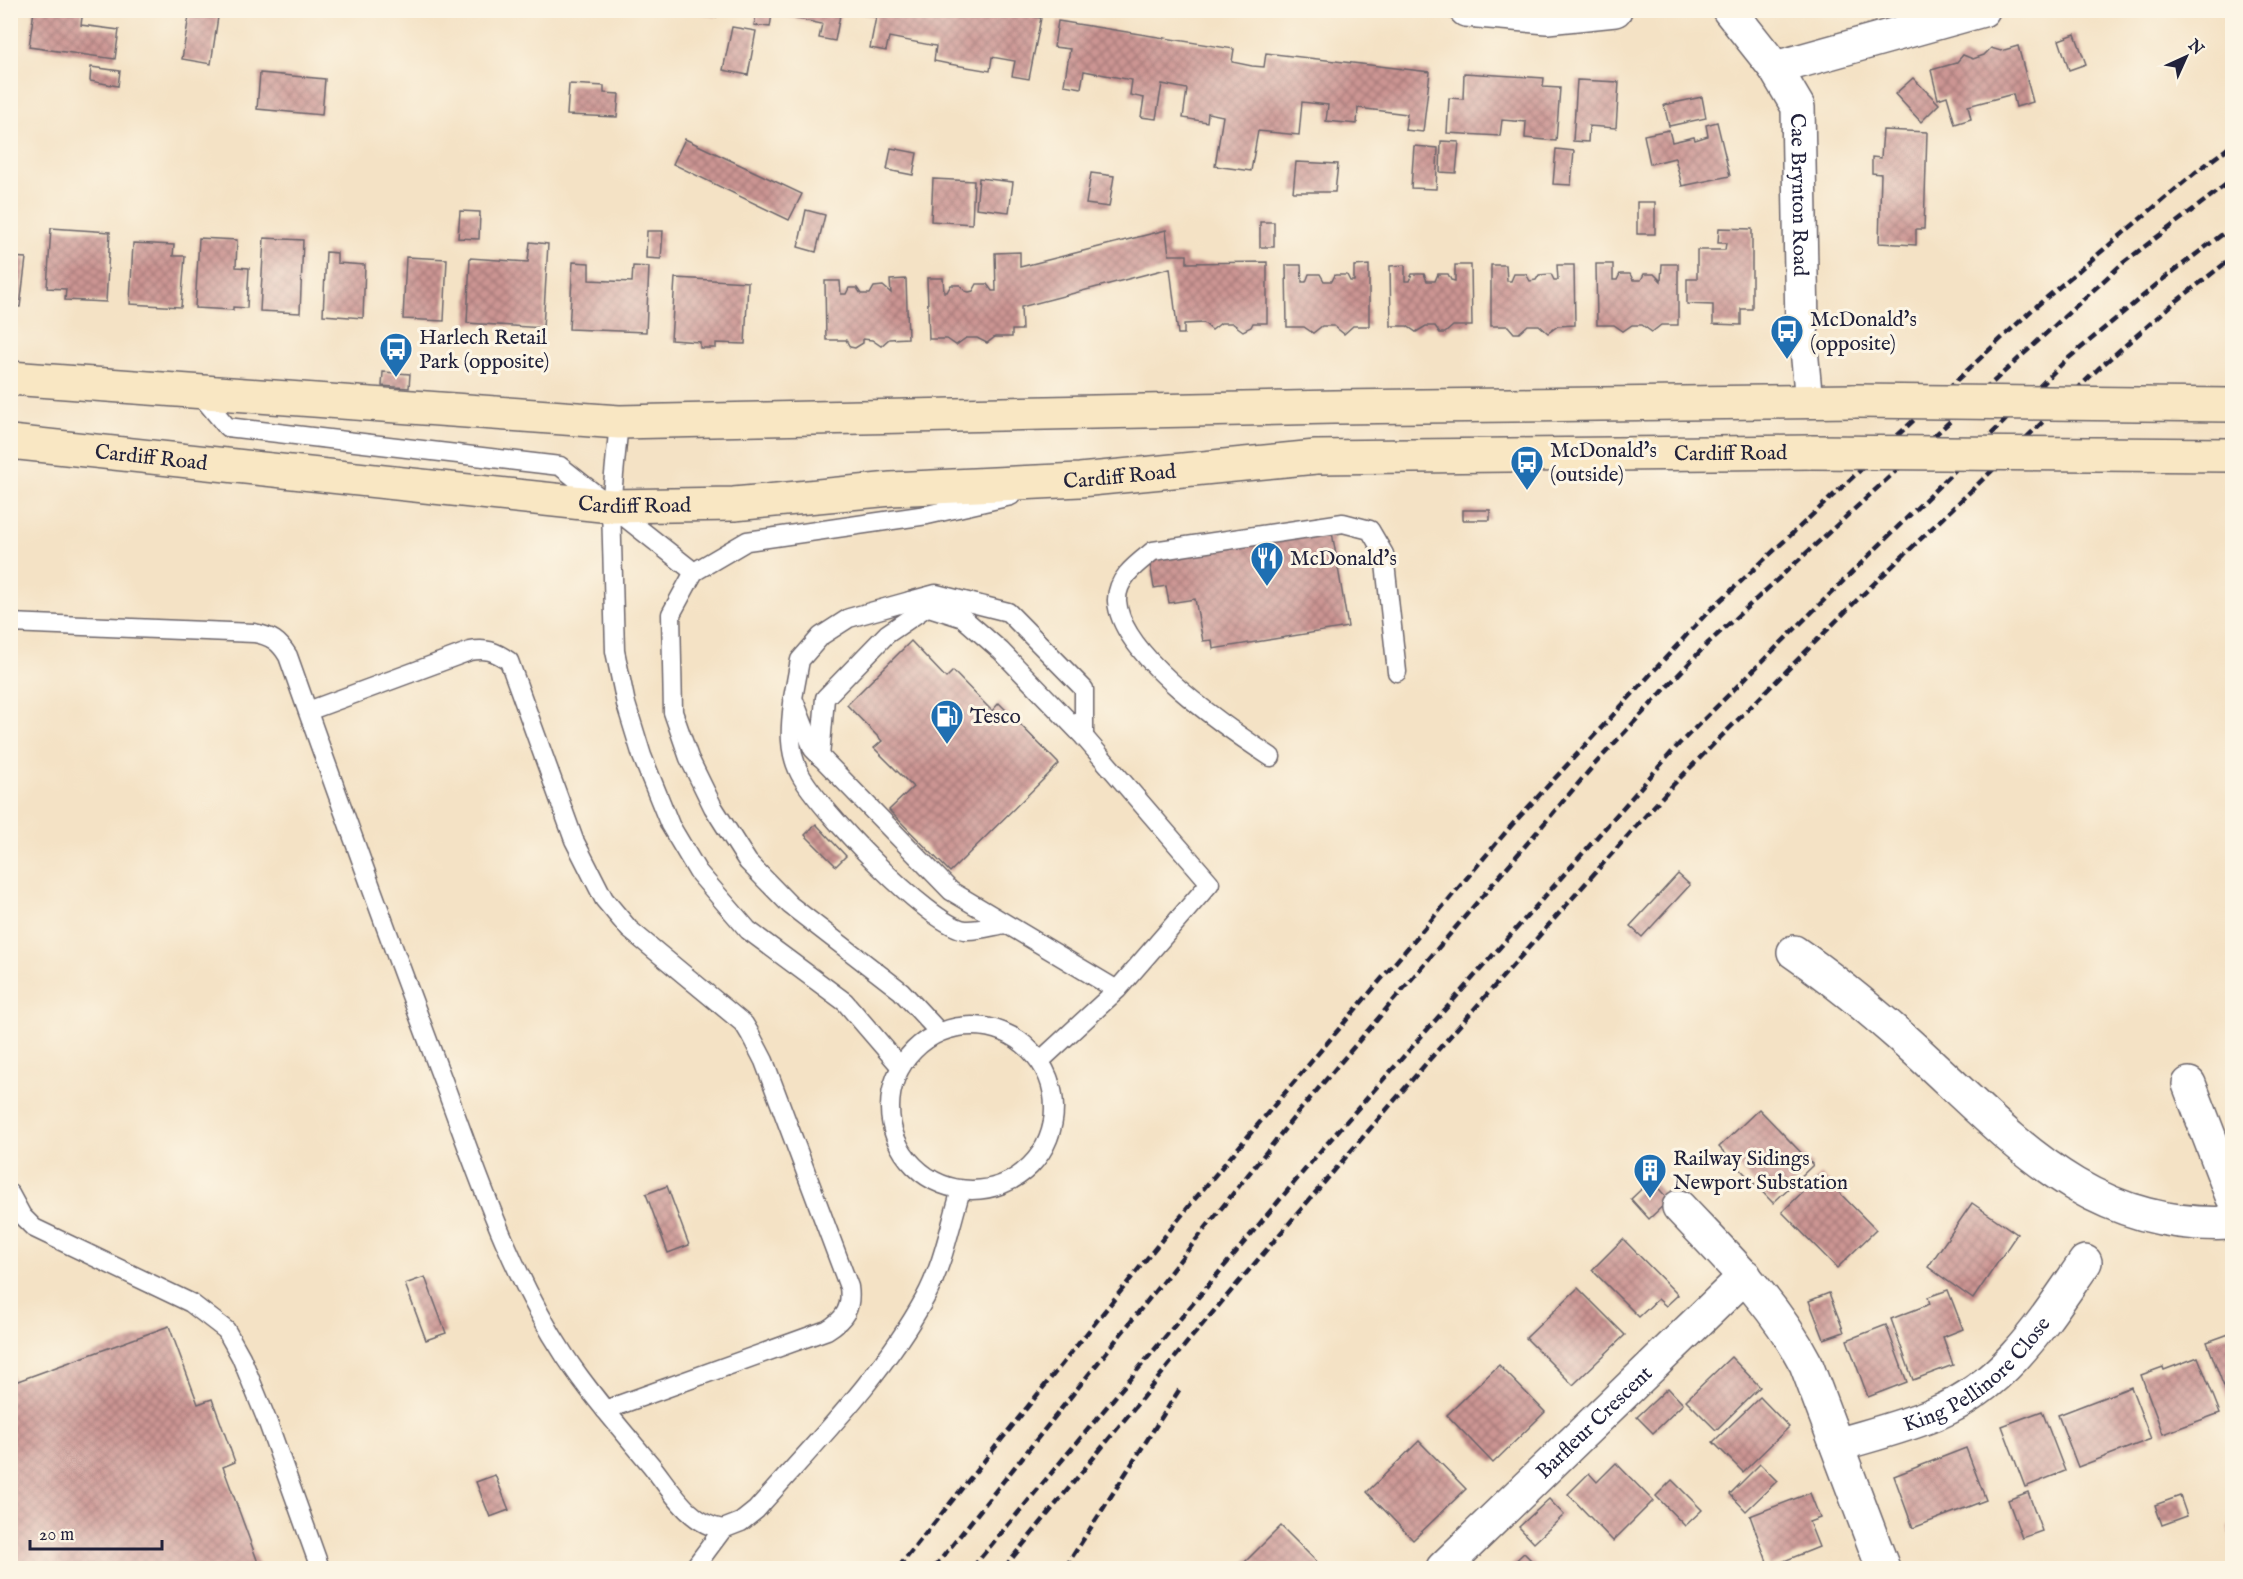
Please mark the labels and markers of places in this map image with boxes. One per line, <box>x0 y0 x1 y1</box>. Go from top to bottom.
place label: McDonald's (opposite) <box>1810 307 1917 358</box>
bus stop icon: McDonald's (opposite) <box>1769 313 1805 360</box>
place label: Harlech Retail Park (opposite) <box>419 325 549 376</box>
bus stop icon: Harlech Retail Park (opposite) <box>378 331 414 378</box>
place label: McDonald's (outside) <box>1550 438 1657 489</box>
bus stop icon: McDonald's (outside) <box>1509 444 1545 491</box>
restaurant icon: McDonald's <box>1249 540 1285 587</box>
place label: McDonald's <box>1290 546 1397 573</box>
fuel station icon: Tesco <box>929 698 965 745</box>
place label: Tesco <box>970 704 1021 731</box>
place label: Railway Sidings Newport Substation <box>1673 1146 1848 1197</box>
building icon: Railway Sidings Newport Substation <box>1632 1152 1668 1199</box>

